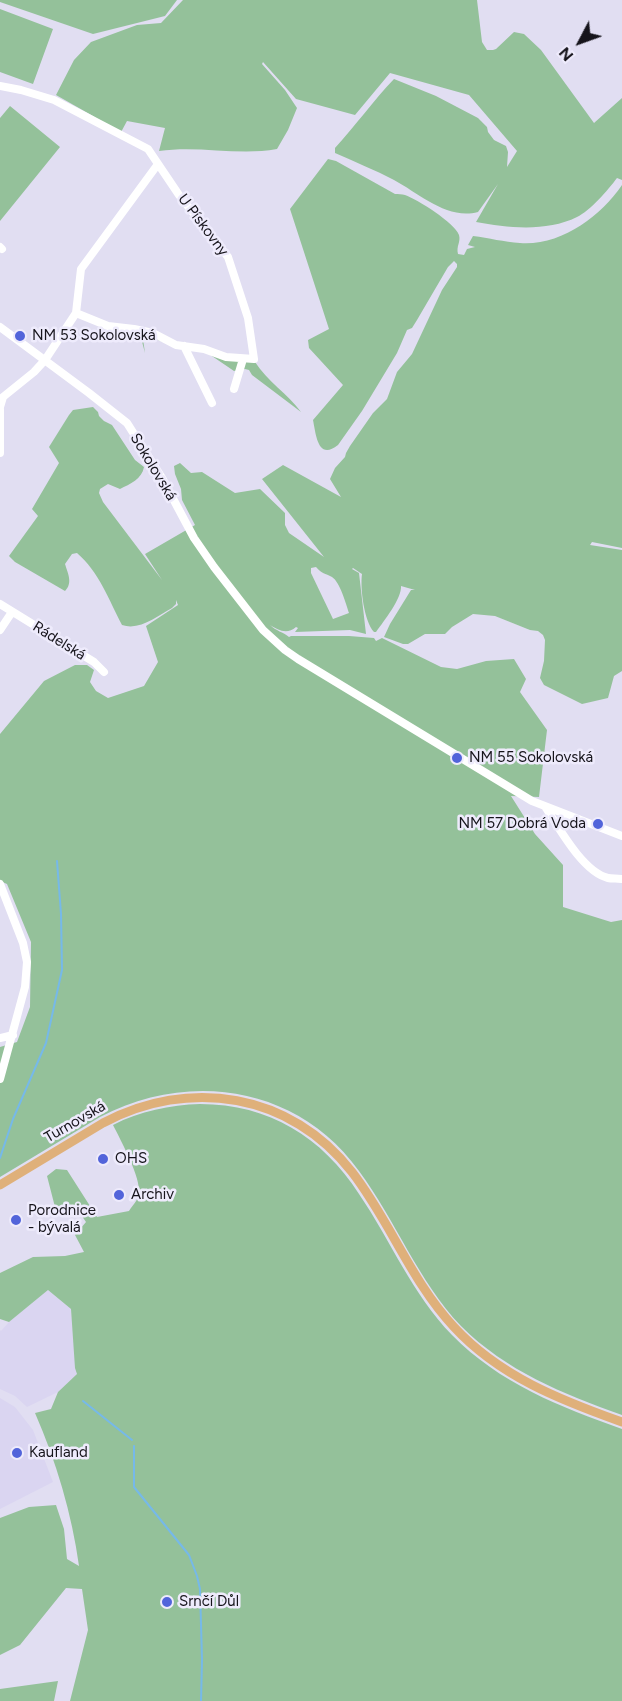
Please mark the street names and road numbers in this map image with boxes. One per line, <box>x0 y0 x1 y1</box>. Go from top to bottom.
street label: U Pískovny <box>174 190 232 260</box>
street label: Sokolovská <box>126 430 180 504</box>
street label: Rádelská <box>29 618 89 664</box>
street label: Turnovská <box>41 1097 109 1147</box>

